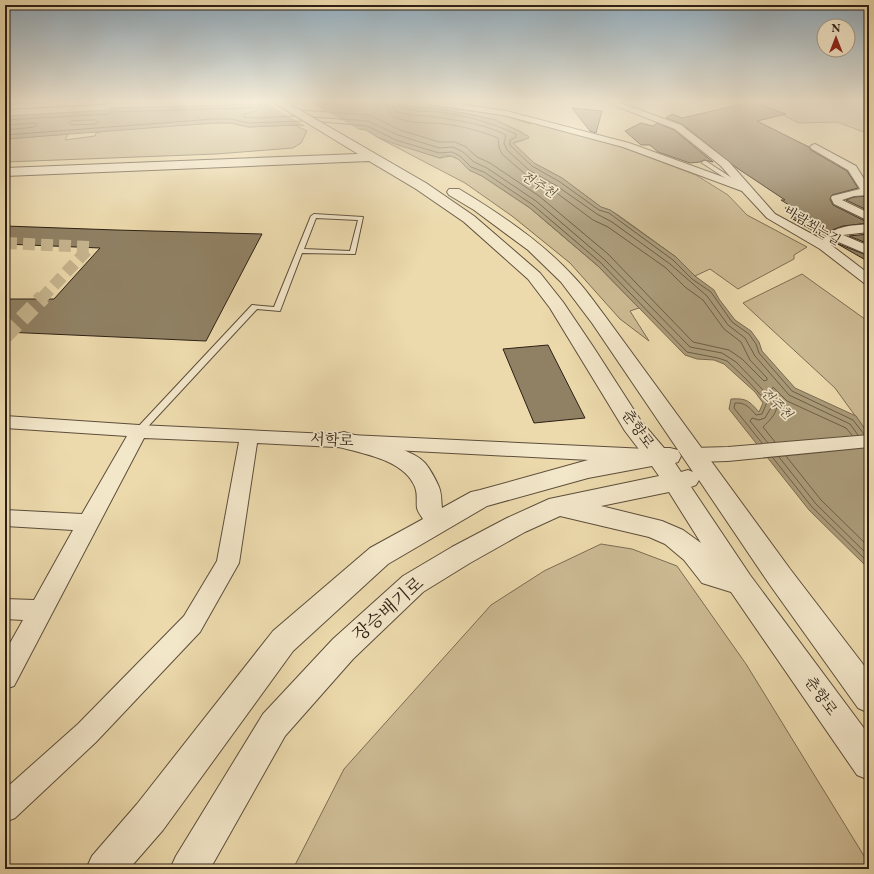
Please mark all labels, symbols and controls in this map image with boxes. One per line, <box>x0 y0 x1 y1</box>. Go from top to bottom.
north arrow <box>816 18 856 58</box>
text: N <box>832 21 841 35</box>
water label: 전주천 <box>518 167 560 202</box>
street label: 바람쐬는길 <box>781 202 844 249</box>
water label: 전주천 <box>757 384 797 424</box>
street label: 춘향로 <box>618 406 659 452</box>
street label: 서학로 <box>310 429 355 450</box>
street label: 장승배기로 <box>347 571 428 646</box>
street label: 춘향로 <box>801 673 842 719</box>

